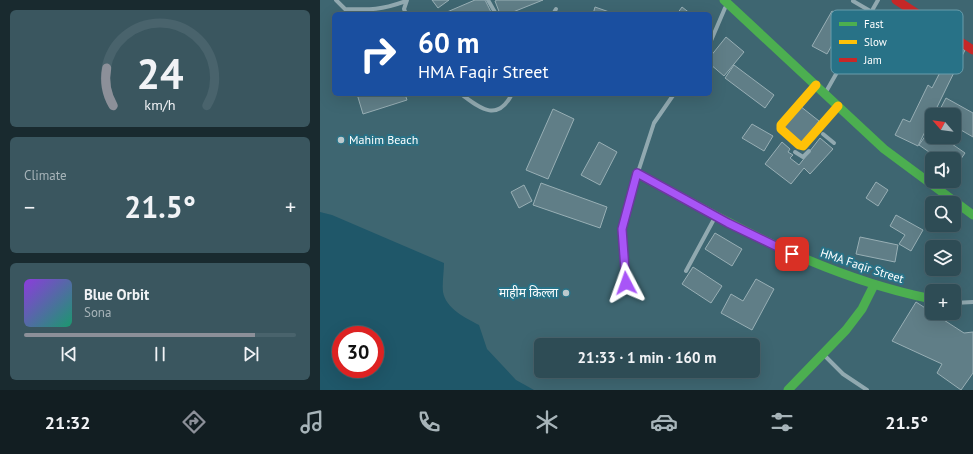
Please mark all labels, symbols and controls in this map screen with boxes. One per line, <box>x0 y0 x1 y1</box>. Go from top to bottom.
legend <box>831 10 963 74</box>
text: Fast <box>864 17 884 31</box>
text: 60 m <box>418 24 479 61</box>
icon: right <box>352 28 404 80</box>
text: Slow <box>864 35 887 49</box>
text: 24 <box>136 47 184 100</box>
text: Jam <box>863 53 882 67</box>
text: HMA Faqir Street <box>418 60 549 83</box>
text: km/h <box>144 95 176 114</box>
north arrow <box>925 108 961 144</box>
map controls <box>925 108 961 320</box>
place label: Mahim Beach <box>349 132 418 147</box>
marker: Mahim Beach <box>336 135 346 145</box>
button: sound <box>925 152 961 188</box>
text: Climate <box>24 167 67 184</box>
text: 21.5° <box>124 187 196 226</box>
text: − <box>24 193 35 221</box>
text: + <box>285 193 296 221</box>
button: search <box>925 196 961 232</box>
pin <box>775 237 809 271</box>
button: layers <box>925 240 961 276</box>
icon: arrive <box>781 243 803 265</box>
street label: HMA Faqir Street <box>818 245 906 286</box>
position arrow <box>605 262 647 304</box>
button: + <box>925 284 961 320</box>
text: Blue Orbit <box>84 285 149 304</box>
place label: माहीम किल्ला <box>499 285 559 300</box>
marker: माहीम किल्ला <box>561 288 571 298</box>
text: Sona <box>84 304 111 321</box>
speed limit sign: 30 <box>332 326 384 378</box>
icon: previous <box>58 343 80 365</box>
icon: pause <box>149 343 171 365</box>
icon: next <box>240 343 262 365</box>
text: 21:33 · 1 min · 160 m <box>578 348 716 367</box>
icon: directions <box>180 408 208 436</box>
icon: music <box>298 408 326 436</box>
icon: phone <box>415 408 443 436</box>
icon: climate <box>533 408 561 436</box>
icon: car <box>650 408 678 436</box>
icon: filters <box>768 408 796 436</box>
text: 21:32 <box>45 411 90 434</box>
text: 21.5° <box>885 411 928 434</box>

